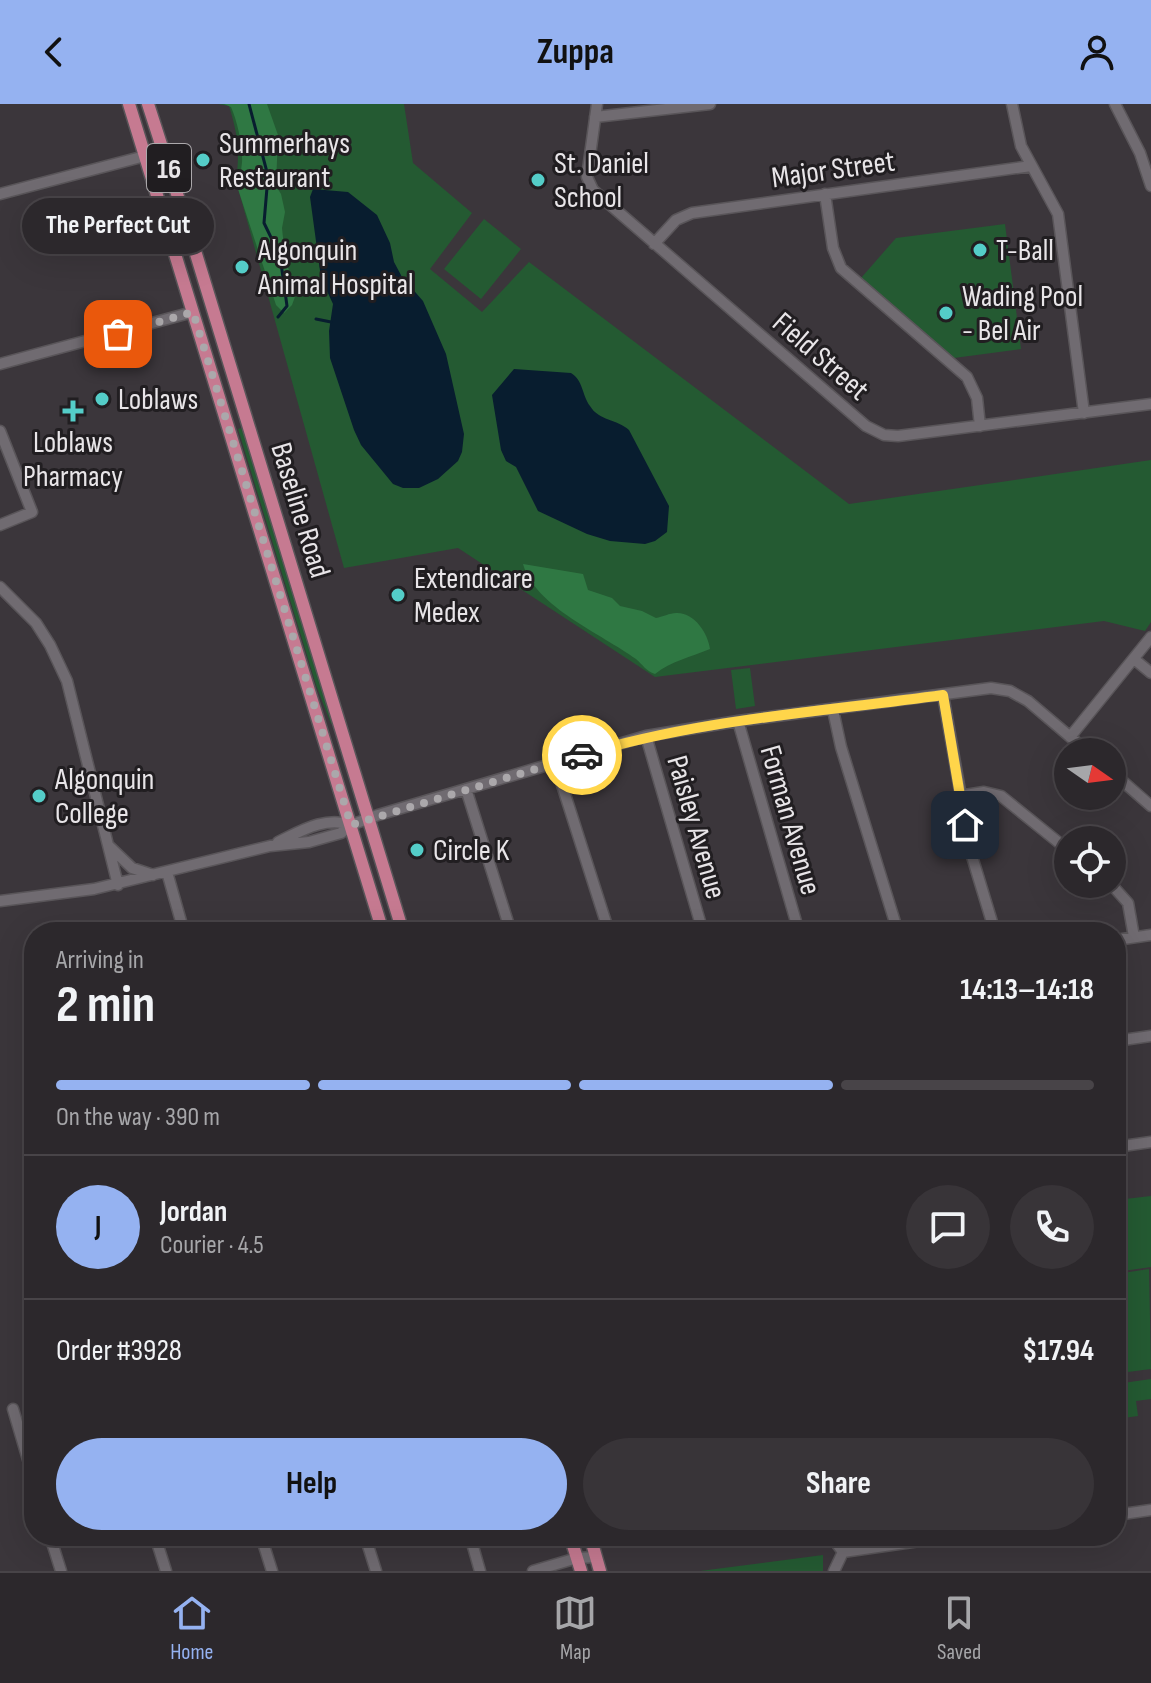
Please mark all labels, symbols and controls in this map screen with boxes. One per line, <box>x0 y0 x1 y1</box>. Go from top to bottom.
icon: back <box>32 30 76 74</box>
icon: person <box>1075 30 1119 74</box>
text: Zuppa <box>537 31 614 74</box>
place label: Summerhays Restaurant <box>219 126 350 196</box>
road number: 16 <box>147 144 191 192</box>
street label: Major Street <box>769 144 897 196</box>
place label: St. Daniel School <box>554 146 649 216</box>
marker: Summerhays Restaurant <box>194 151 212 169</box>
marker: St. Daniel School <box>529 171 547 189</box>
callout: The Perfect Cut <box>22 198 214 254</box>
text: The Perfect Cut <box>46 210 190 241</box>
place label: Algonquin Animal Hospital <box>257 233 414 303</box>
place label: T-Ball <box>996 233 1054 269</box>
marker: T-Ball <box>971 241 989 259</box>
marker: Algonquin Animal Hospital <box>233 258 251 276</box>
place label: Wading Pool - Bel Air <box>962 279 1083 349</box>
pin <box>84 300 152 368</box>
marker: Wading Pool - Bel Air <box>937 304 955 322</box>
street label: Field Street <box>765 305 876 408</box>
icon: bag <box>96 312 140 356</box>
place label: Loblaws <box>118 382 198 418</box>
marker: Loblaws <box>93 390 111 408</box>
marker: Loblaws Pharmacy <box>64 402 82 420</box>
place label: Loblaws Pharmacy <box>23 425 123 495</box>
street label: Baseline Road <box>262 438 338 582</box>
place label: Extendicare Medex <box>414 561 533 631</box>
marker: Extendicare Medex <box>389 586 407 604</box>
courier <box>542 715 622 795</box>
icon: car <box>560 733 604 777</box>
north arrow <box>1054 738 1126 810</box>
map controls <box>1054 738 1126 898</box>
street label: Forman Avenue <box>752 741 829 899</box>
street label: Paisley Avenue <box>658 752 734 903</box>
place label: Algonquin College <box>54 762 154 832</box>
marker: Algonquin College <box>30 787 48 805</box>
pin <box>931 791 999 859</box>
icon: home <box>943 803 987 847</box>
button: locate <box>1054 826 1126 898</box>
place label: Circle K <box>433 833 510 869</box>
marker: Circle K <box>408 841 426 859</box>
text: Arriving in <box>56 945 144 976</box>
text: 14:13–14:18 <box>960 972 1094 1008</box>
text: 2 min <box>56 974 155 1037</box>
text: On the way · 390 m <box>56 1102 220 1133</box>
button: chat <box>906 1185 990 1269</box>
button: phone <box>1010 1185 1094 1269</box>
text: Jordan <box>160 1194 227 1230</box>
text: J <box>95 1209 101 1245</box>
text: Courier · 4.5 <box>160 1230 264 1261</box>
text: Order #3928 <box>56 1333 182 1369</box>
text: $17.94 <box>1022 1333 1094 1369</box>
button: Help <box>56 1438 567 1530</box>
button: Share <box>583 1438 1094 1530</box>
tab: Home <box>170 1591 214 1666</box>
tab: Map <box>553 1591 597 1666</box>
tab: Saved <box>937 1591 981 1666</box>

